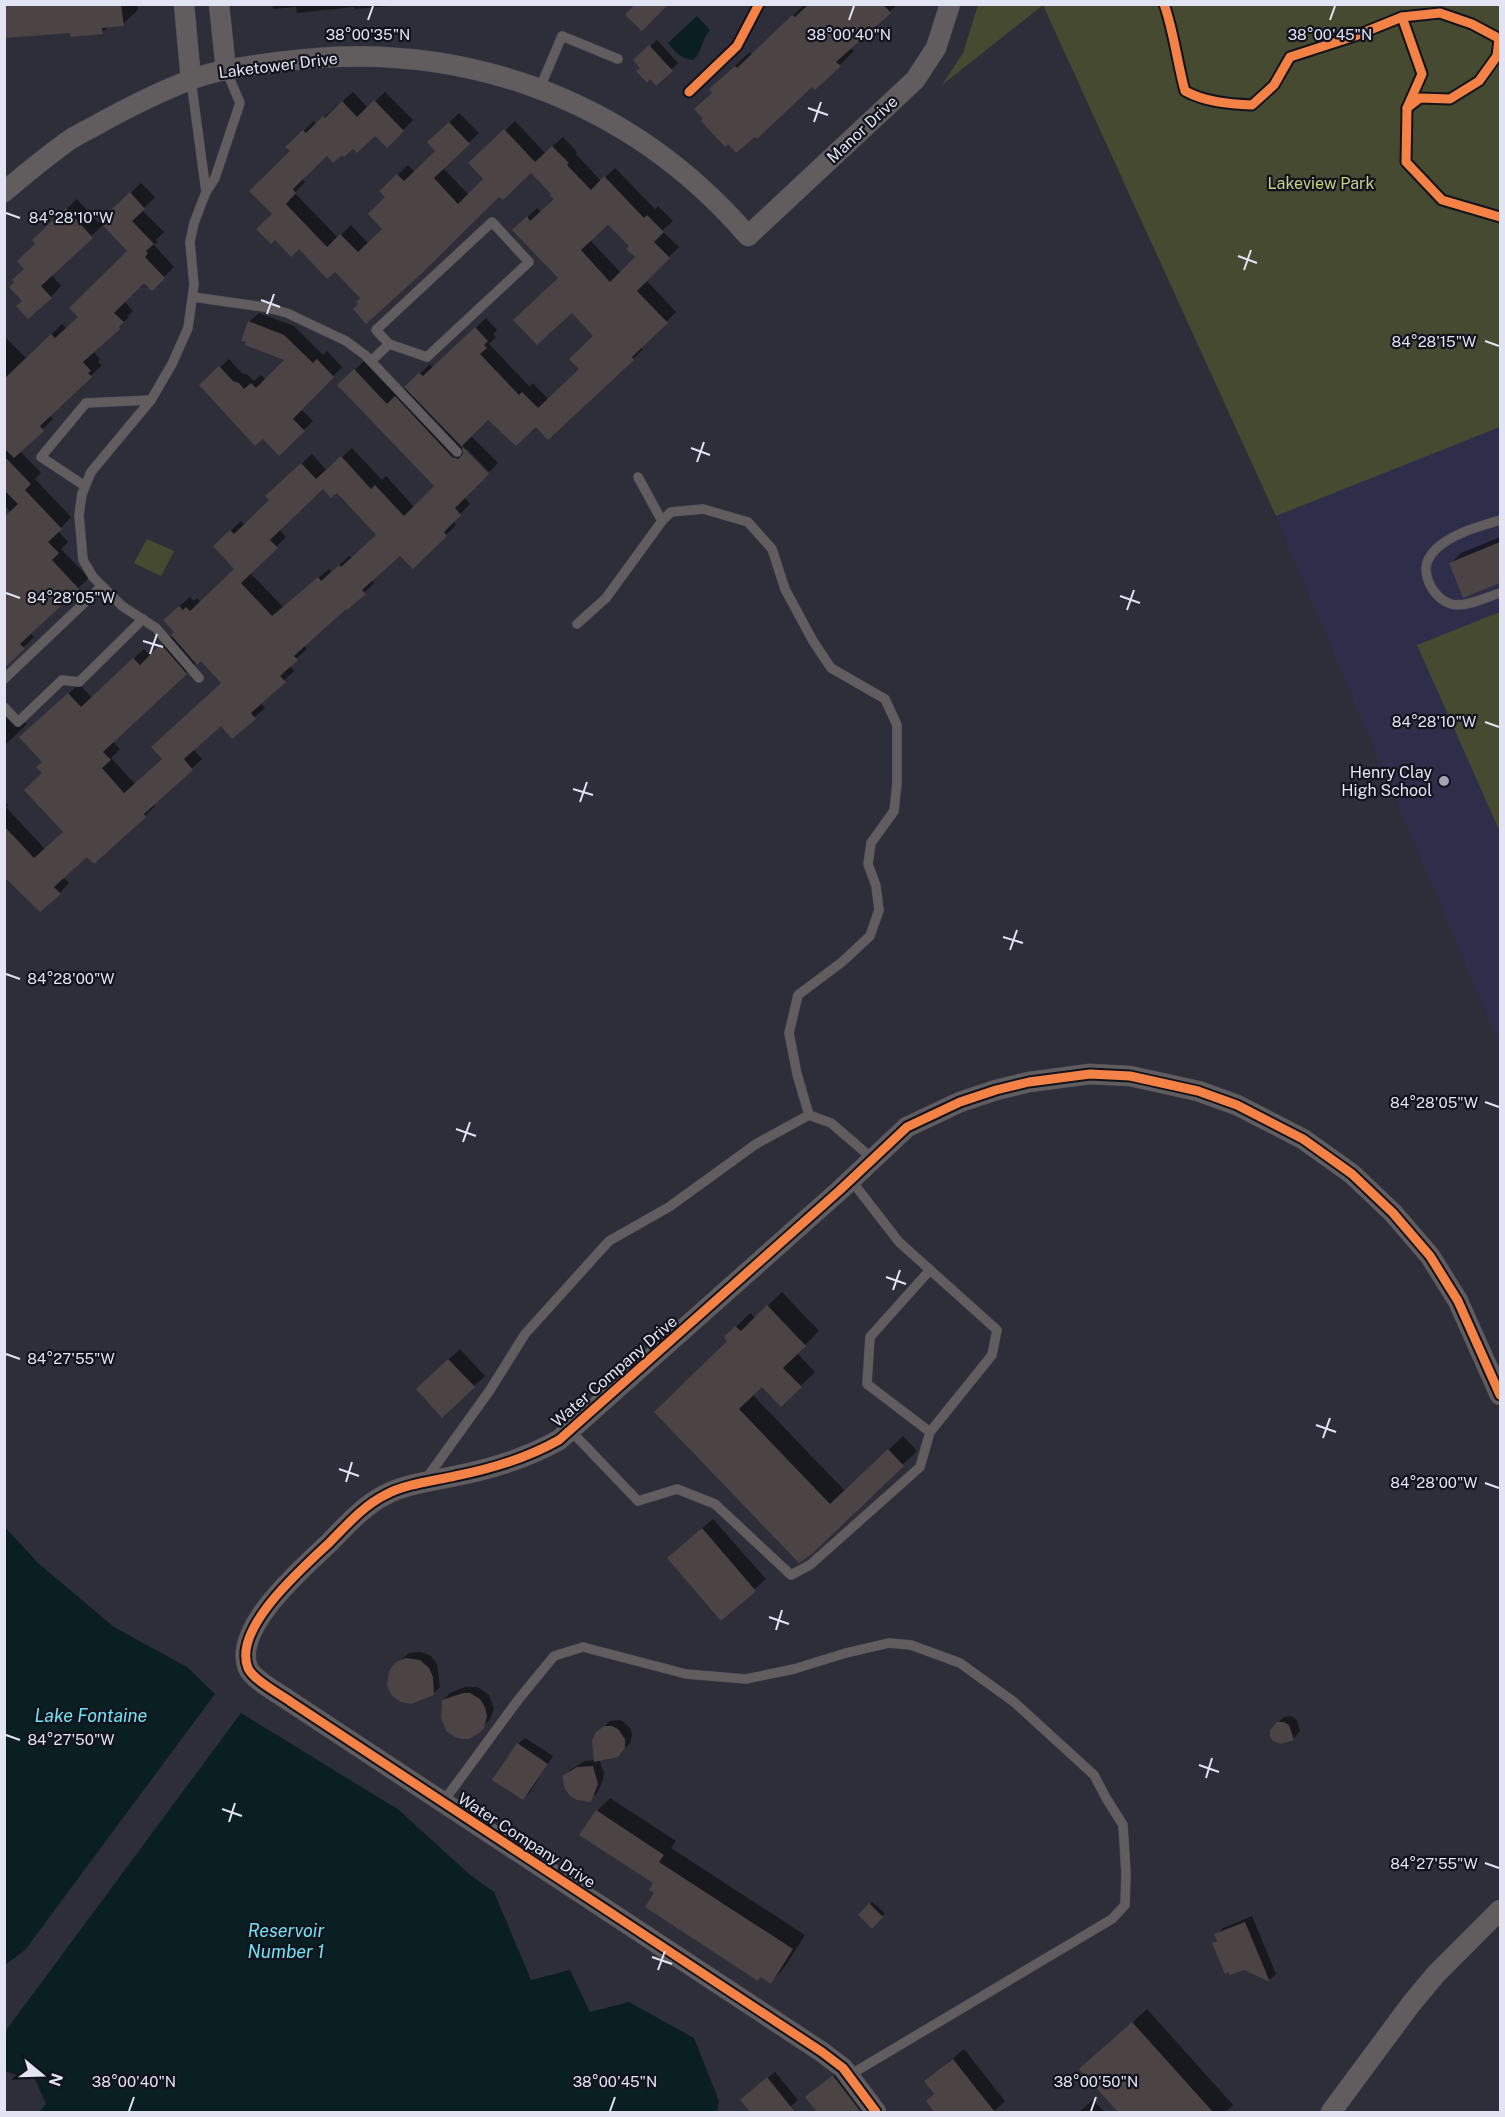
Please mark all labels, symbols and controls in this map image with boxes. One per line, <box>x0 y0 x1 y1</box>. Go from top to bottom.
text: 38°00'35"N <box>326 26 410 43</box>
text: 38°00'40"N <box>807 26 891 43</box>
text: 38°00'45"N <box>1288 26 1372 43</box>
street label: Laketower Drive <box>217 49 339 82</box>
street label: Manor Drive <box>823 92 902 167</box>
park label: Lakeview Park <box>1268 174 1374 193</box>
text: 84°28'10"W <box>29 209 113 226</box>
text: 84°28'15"W <box>1392 333 1476 350</box>
text: 84°28'05"W <box>27 589 115 606</box>
text: 84°28'10"W <box>1392 713 1476 730</box>
place label: Henry Clay High School <box>1341 763 1432 800</box>
marker: Henry Clay High School <box>1437 774 1451 788</box>
text: 84°28'00"W <box>27 970 115 987</box>
text: 84°28'05"W <box>1390 1094 1478 1111</box>
street label: Water Company Drive <box>548 1312 681 1431</box>
text: 84°27'55"W <box>27 1350 115 1367</box>
text: 84°28'00"W <box>1390 1474 1478 1491</box>
water label: Lake Fontaine <box>35 1705 148 1726</box>
text: 84°27'50"W <box>27 1731 115 1748</box>
street label: Water Company Drive <box>454 1789 599 1892</box>
text: 84°27'55"W <box>1390 1855 1478 1872</box>
water label: Reservoir Number 1 <box>248 1920 324 1962</box>
north arrow <box>12 2045 72 2105</box>
text: N <box>45 2071 67 2089</box>
text: 38°00'40"N <box>92 2073 176 2090</box>
text: 38°00'45"N <box>573 2073 657 2090</box>
text: 38°00'50"N <box>1054 2073 1138 2090</box>

